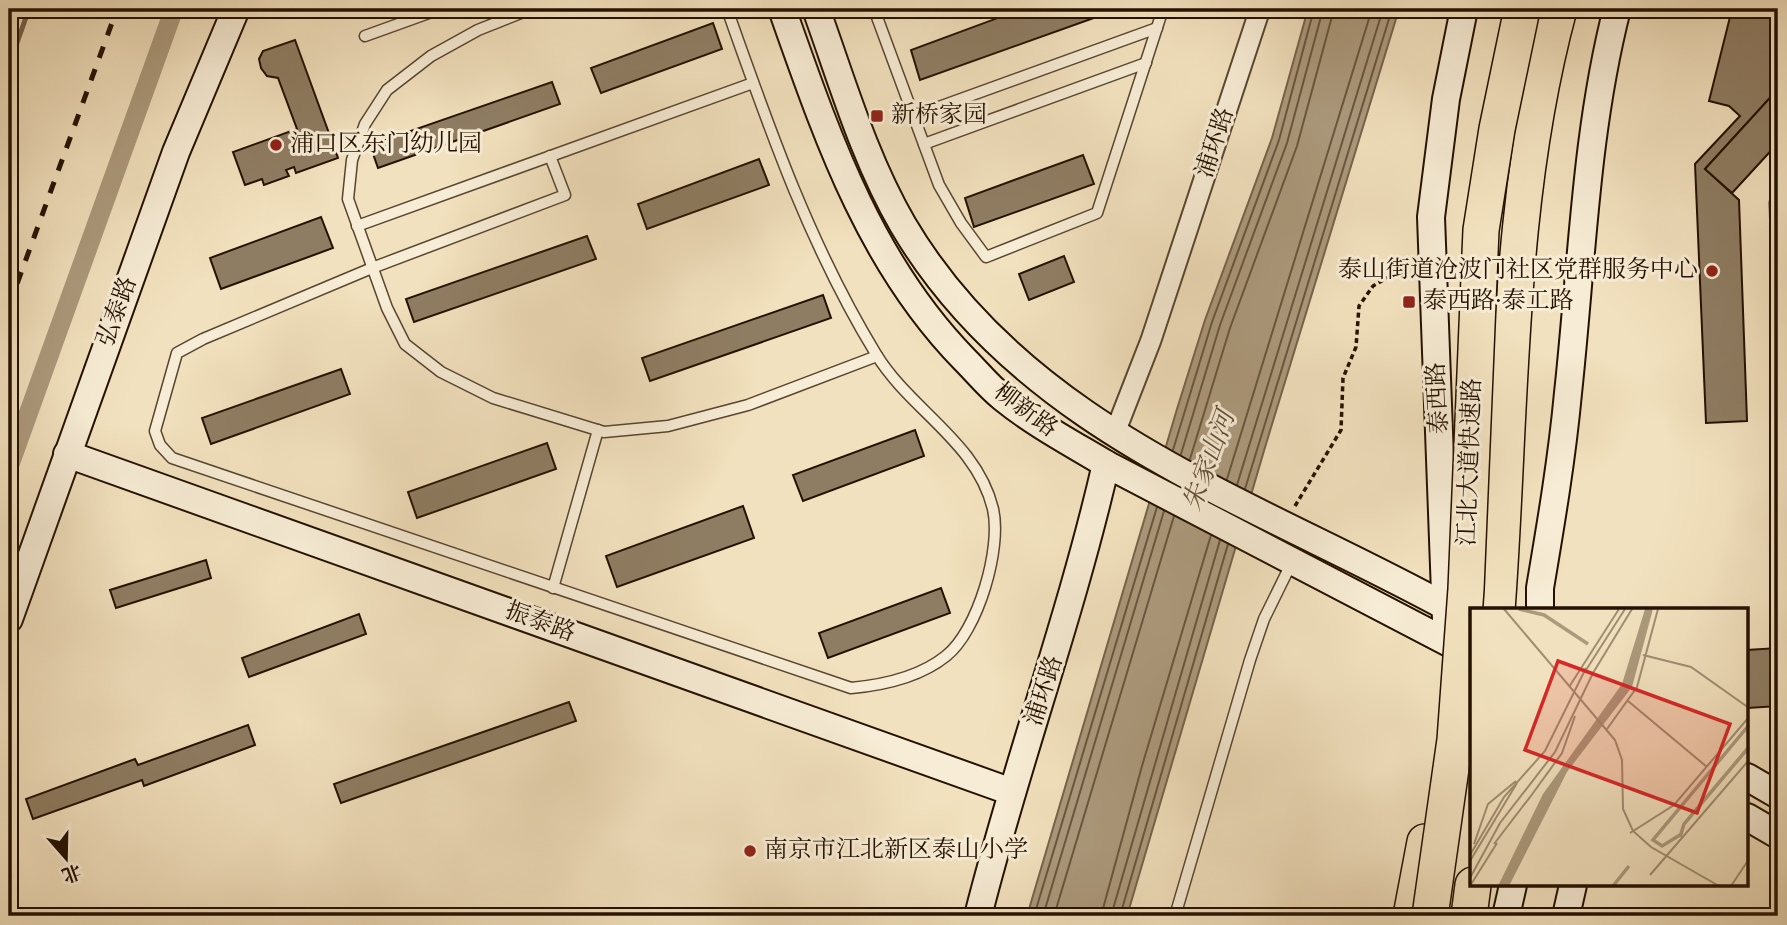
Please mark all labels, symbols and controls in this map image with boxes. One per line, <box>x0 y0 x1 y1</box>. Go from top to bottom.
place label: 新桥家园 <box>891 101 987 128</box>
street label: 浦环路 <box>1191 104 1239 181</box>
marker: 新桥家园 <box>869 108 885 124</box>
place label: 浦口区东门幼儿园 <box>290 130 482 157</box>
marker: 浦口区东门幼儿园 <box>268 137 284 153</box>
place label: 泰山街道沧波门社区党群服务中心 <box>1338 256 1698 283</box>
marker: 泰山街道沧波门社区党群服务中心 <box>1704 263 1720 279</box>
street label: 弘泰路 <box>92 273 142 350</box>
place label: 泰西路·泰工路 <box>1423 287 1574 314</box>
marker: 泰西路·泰工路 <box>1401 294 1417 310</box>
street label: 泰西路 <box>1422 361 1453 435</box>
street label: 柳新路 <box>989 377 1063 442</box>
street label: 江北大道快速路 <box>1453 378 1486 546</box>
water label: 朱家山河 <box>1178 403 1241 514</box>
street label: 振泰路 <box>502 597 579 647</box>
inset map <box>1470 608 1748 886</box>
street label: 浦环路 <box>1020 652 1068 729</box>
north arrow <box>32 824 102 894</box>
place label: 南京市江北新区泰山小学 <box>764 836 1028 863</box>
marker: 南京市江北新区泰山小学 <box>742 843 758 859</box>
text: 北 <box>59 859 84 886</box>

